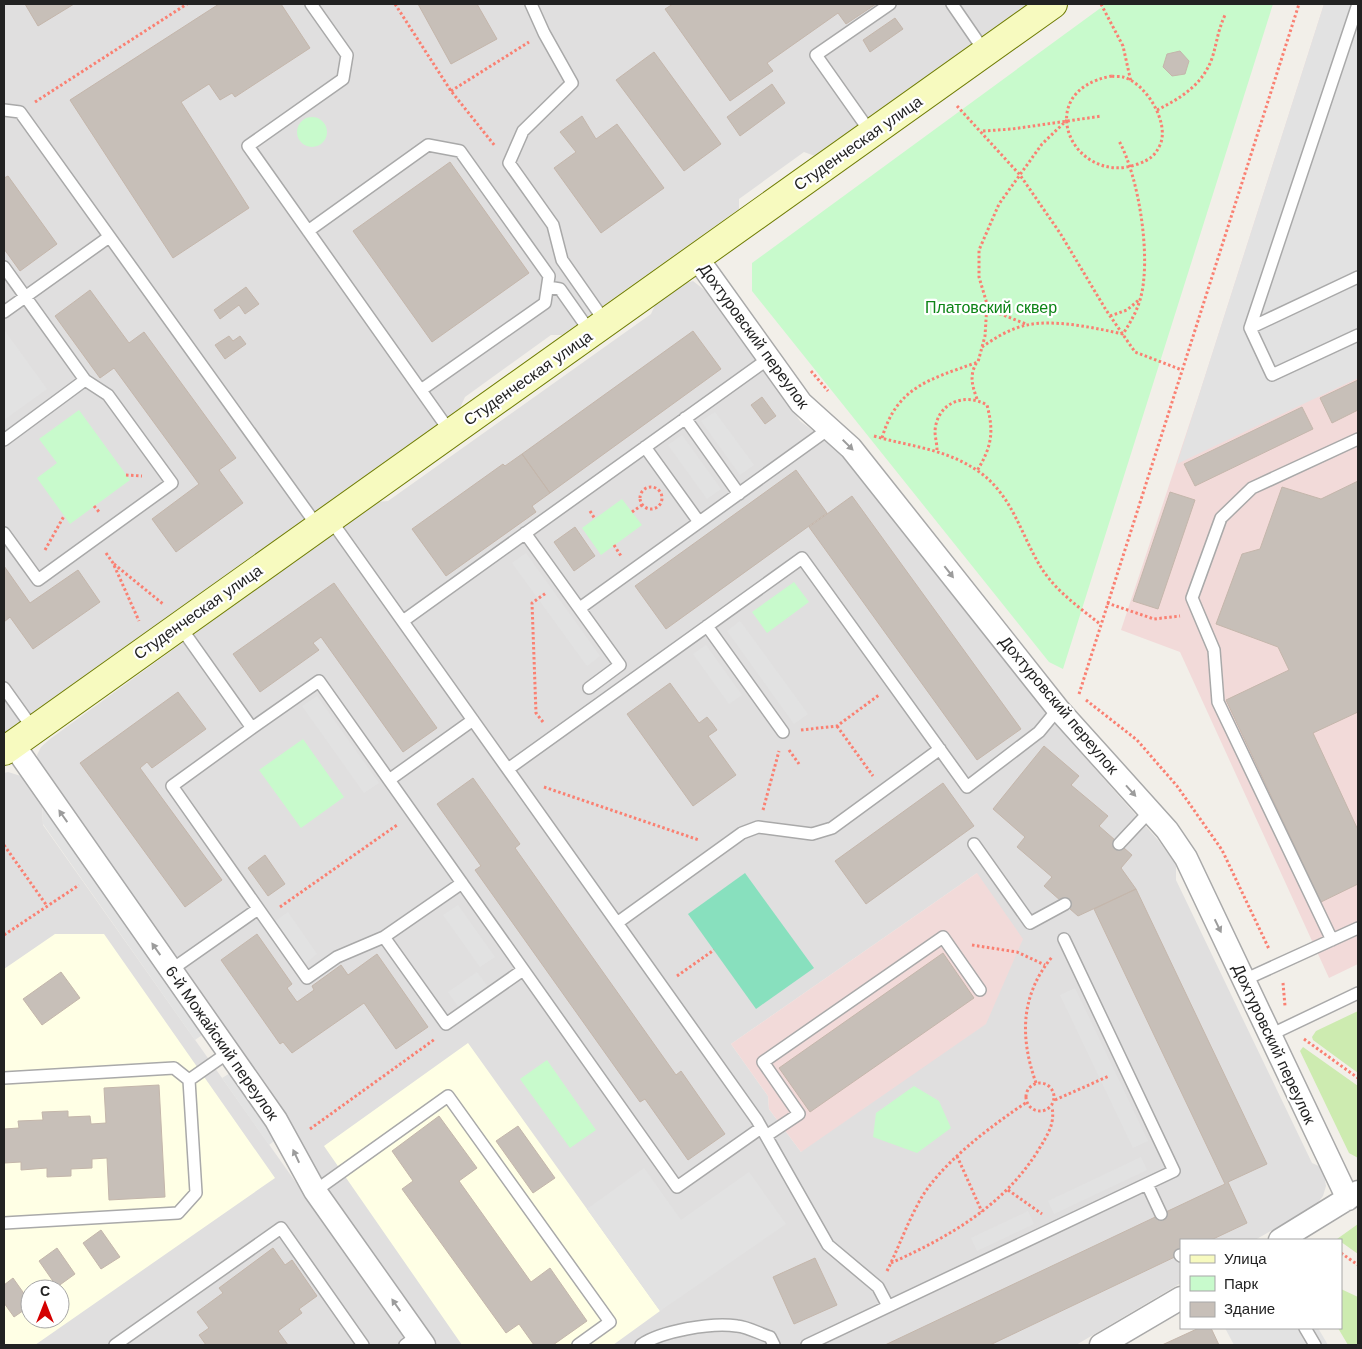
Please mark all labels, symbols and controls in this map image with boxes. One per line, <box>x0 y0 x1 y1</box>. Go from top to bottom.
street label: Студенческая улица <box>791 92 925 194</box>
street label: Дохтуровский переулок <box>696 260 813 412</box>
park label: Платовский сквер <box>925 299 1057 316</box>
street label: Студенческая улица <box>461 327 595 429</box>
one-way arrow <box>841 439 853 451</box>
street label: Студенческая улица <box>131 561 265 663</box>
one-way arrow <box>943 565 954 578</box>
street label: Дохтуровский переулок <box>996 633 1122 778</box>
one-way arrow <box>1126 784 1137 797</box>
one-way arrow <box>58 809 68 823</box>
one-way arrow <box>1215 919 1223 933</box>
one-way arrow <box>151 942 161 956</box>
street label: Дохтуровский переулок <box>1229 961 1319 1128</box>
street label: 6-й Можайский переулок <box>162 963 282 1124</box>
one-way arrow <box>292 1149 300 1163</box>
legend <box>1180 1239 1342 1329</box>
text: Улица <box>1224 1250 1267 1267</box>
text: Парк <box>1224 1275 1258 1292</box>
north arrow <box>20 1279 70 1329</box>
text: С <box>40 1283 50 1299</box>
one-way arrow <box>391 1299 401 1312</box>
text: Здание <box>1224 1300 1275 1317</box>

